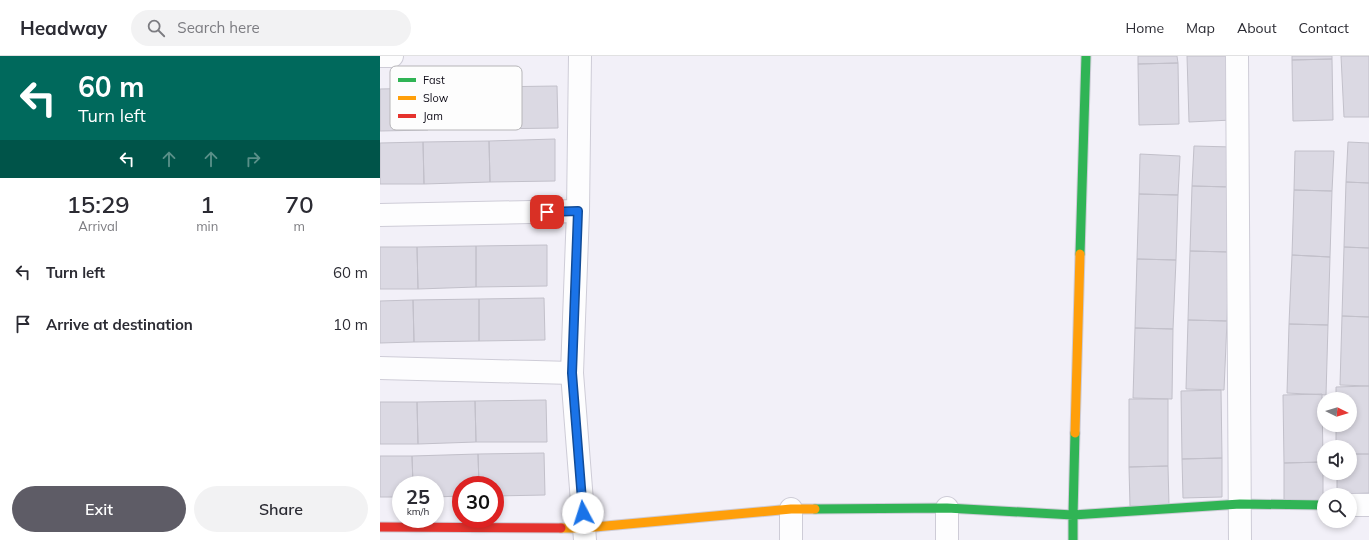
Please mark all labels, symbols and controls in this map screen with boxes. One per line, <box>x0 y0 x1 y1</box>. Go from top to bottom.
search box <box>131 10 411 46</box>
text: Headway <box>20 16 107 40</box>
icon: search <box>145 17 167 39</box>
text: Search here <box>177 18 260 37</box>
text: Home <box>1125 19 1164 37</box>
text: Map <box>1186 19 1215 37</box>
text: About <box>1237 19 1277 37</box>
text: Contact <box>1299 19 1349 37</box>
legend <box>390 66 522 130</box>
text: 60 m <box>78 69 144 104</box>
icon: left <box>12 72 64 124</box>
text: Fast <box>423 73 445 87</box>
text: Slow <box>423 91 449 105</box>
text: Turn left <box>78 104 146 127</box>
text: Jam <box>423 109 443 123</box>
icon: left <box>116 148 138 170</box>
icon: ahead <box>158 148 180 170</box>
icon: ahead <box>200 148 222 170</box>
icon: right <box>242 148 264 170</box>
text: 15:29 <box>66 189 130 219</box>
text: 1 <box>200 189 214 219</box>
text: 70 <box>285 189 314 219</box>
pin <box>530 195 564 229</box>
icon: arrive <box>536 201 558 223</box>
text: Arrival <box>78 218 118 234</box>
text: min <box>196 218 218 234</box>
text: m <box>293 218 305 234</box>
icon: left <box>12 261 34 283</box>
text: Turn left <box>46 263 105 282</box>
text: 60 m <box>333 263 368 282</box>
icon: arrive <box>12 313 34 335</box>
text: Arrive at destination <box>46 315 193 334</box>
text: 10 m <box>333 315 368 334</box>
north arrow <box>1317 392 1357 432</box>
map controls <box>1317 392 1357 528</box>
button: sound <box>1317 440 1357 480</box>
speed limit sign: 30 <box>452 476 504 528</box>
text: 25 <box>406 484 430 509</box>
button: Exit <box>12 486 186 532</box>
button: Share <box>194 486 368 532</box>
button: search <box>1317 488 1357 528</box>
position arrow <box>562 492 604 534</box>
text: km/h <box>407 505 429 518</box>

